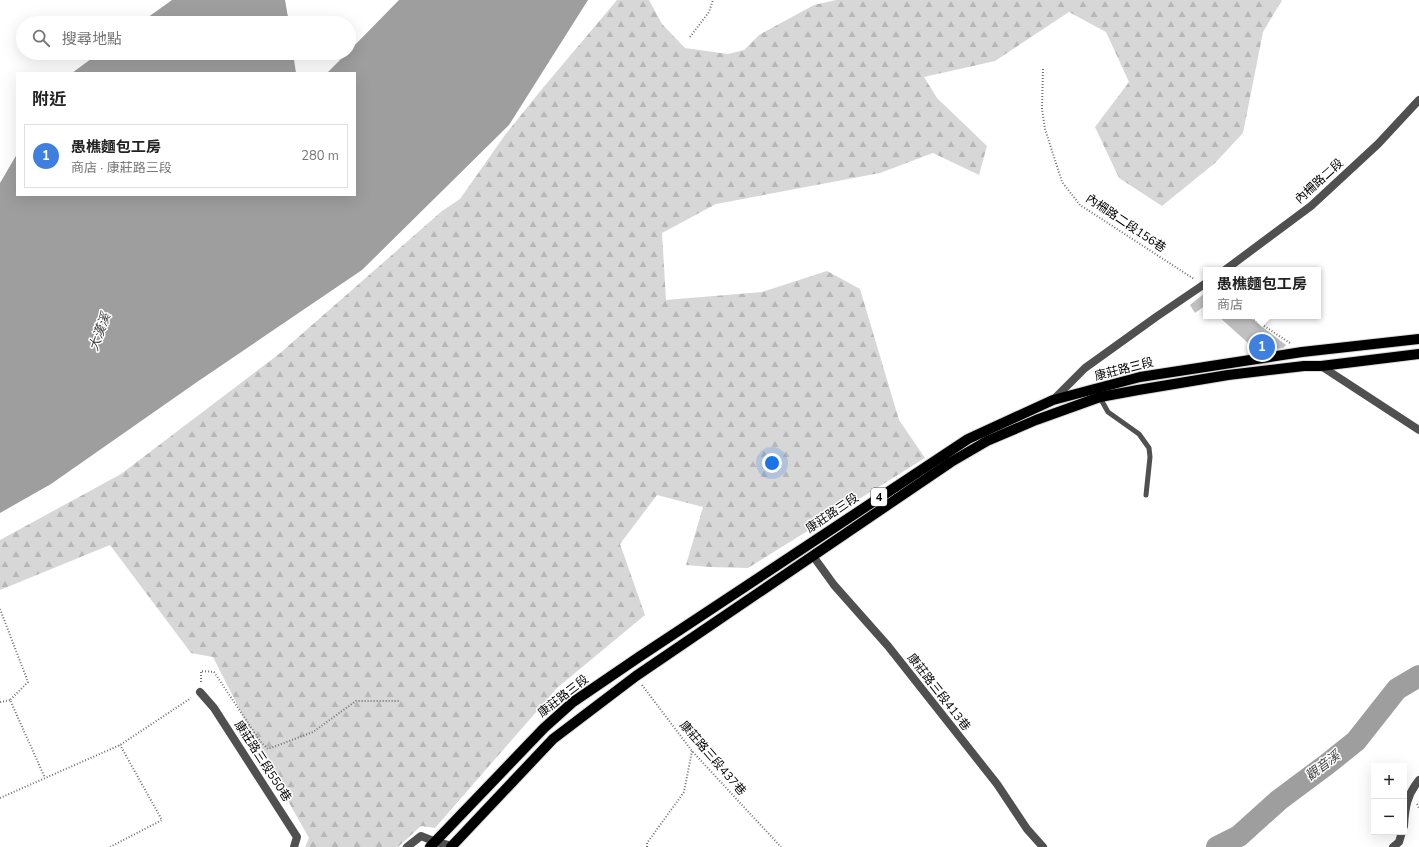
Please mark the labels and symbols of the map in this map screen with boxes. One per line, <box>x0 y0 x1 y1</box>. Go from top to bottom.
street label: 內柵路二段 <box>1291 155 1347 207</box>
street label: 內柵路二段156巷 <box>1083 190 1169 256</box>
water label: 大漢溪 <box>85 309 116 353</box>
pin: 1 <box>1249 332 1275 362</box>
street label: 康莊路三段 <box>1093 354 1155 384</box>
your location <box>762 453 782 473</box>
road number: 4 <box>871 488 887 506</box>
street label: 康莊路三段 <box>803 490 861 536</box>
street label: 康莊路三段413巷 <box>904 650 974 734</box>
street label: 康莊路三段 <box>534 671 592 721</box>
street label: 康莊路三段550巷 <box>231 717 295 805</box>
street label: 康莊路三段437巷 <box>676 717 750 799</box>
water label: 觀音溪 <box>1302 746 1346 785</box>

